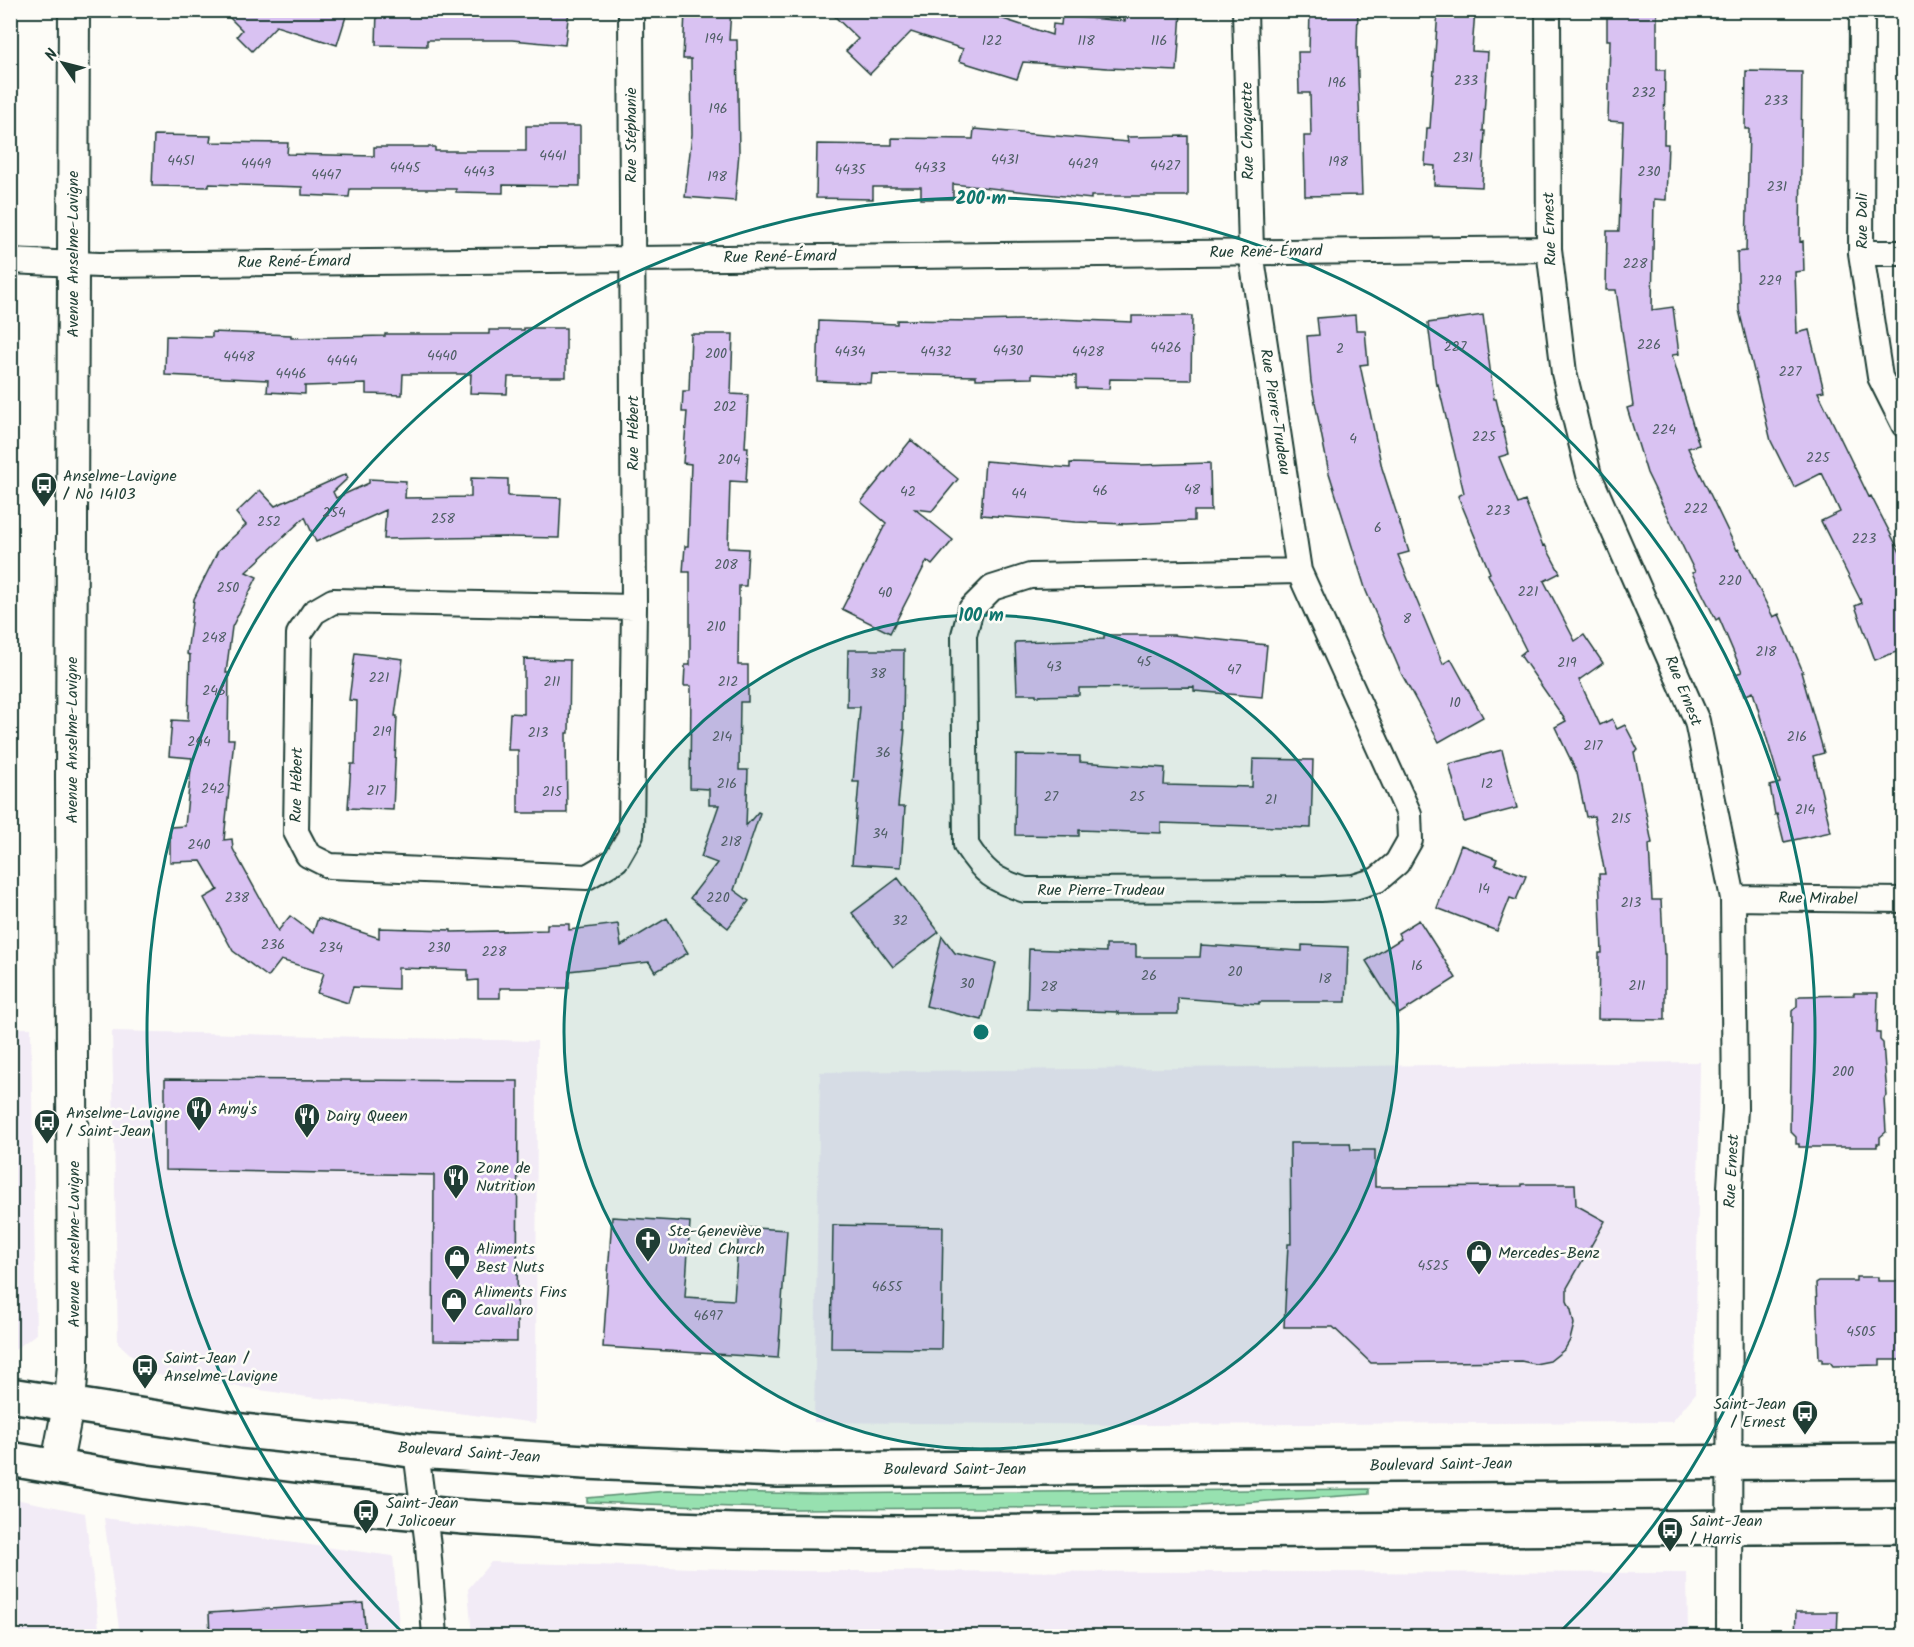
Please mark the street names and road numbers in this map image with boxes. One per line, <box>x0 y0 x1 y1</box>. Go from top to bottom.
street label: Rue Choquette <box>1235 82 1261 180</box>
street label: Rue Stéphanie <box>619 87 644 183</box>
street label: Avenue Anselme-Lavigne <box>61 170 86 338</box>
street label: Rue Ernest <box>1536 191 1564 266</box>
street label: Rue Dali <box>1850 192 1875 249</box>
street label: Rue René-Émard <box>1209 238 1324 265</box>
street label: Rue René-Émard <box>723 243 838 270</box>
street label: Rue René-Émard <box>237 248 352 275</box>
street label: Rue Pierre-Trudeau <box>1253 347 1297 477</box>
street label: Rue Hébert <box>621 394 646 471</box>
street label: Rue Ernest <box>1658 652 1709 731</box>
street label: Avenue Anselme-Lavigne <box>60 656 85 824</box>
street label: Rue Hébert <box>284 746 310 823</box>
street label: Rue Pierre-Trudeau <box>1037 878 1165 903</box>
street label: Rue Mirabel <box>1778 886 1858 912</box>
street label: Rue Ernest <box>1718 1133 1746 1209</box>
street label: Avenue Anselme-Lavigne <box>62 1160 87 1328</box>
street label: Boulevard Saint-Jean <box>397 1436 541 1470</box>
street label: Boulevard Saint-Jean <box>1369 1451 1513 1479</box>
street label: Boulevard Saint-Jean <box>884 1457 1026 1482</box>

